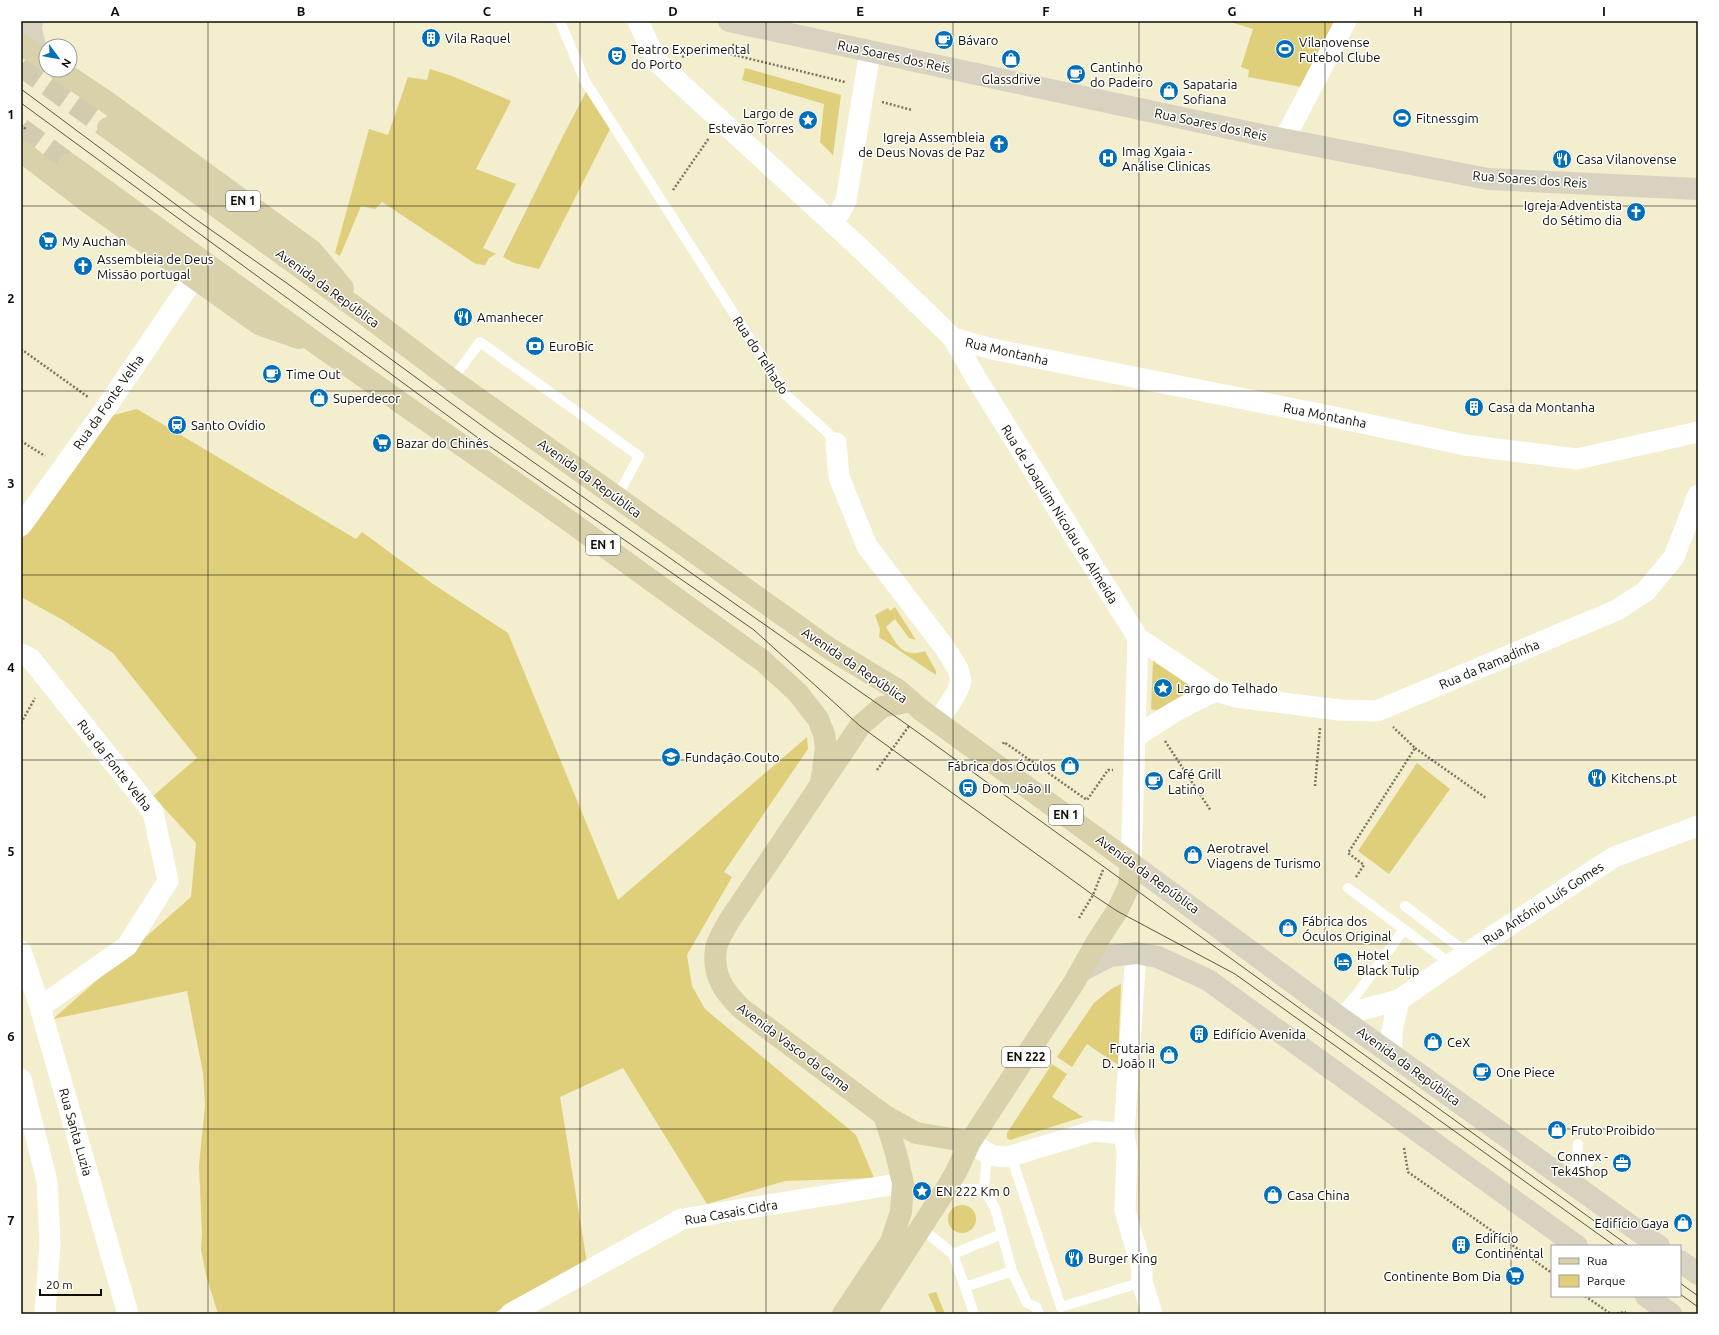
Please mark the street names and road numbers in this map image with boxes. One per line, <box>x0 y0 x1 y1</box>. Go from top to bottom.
street label: Rua Soares dos Reis <box>836 37 952 75</box>
street label: Rua Soares dos Reis <box>1153 105 1269 143</box>
street label: Rua Soares dos Reis <box>1472 168 1588 190</box>
road number: EN 1 <box>226 191 260 211</box>
street label: Avenida da República <box>274 246 382 330</box>
street label: Rua do Telhado <box>731 313 791 397</box>
street label: Rua Montanha <box>964 335 1050 367</box>
street label: Rua da Fonte Velha <box>70 352 146 452</box>
street label: Rua Montanha <box>1282 400 1368 430</box>
street label: Rua de Joaquim Nicolau de Almeida <box>999 422 1121 606</box>
street label: Avenida da República <box>536 436 644 520</box>
road number: EN 1 <box>586 535 620 555</box>
street label: Avenida da República <box>800 625 910 705</box>
street label: Rua da Ramadinha <box>1437 637 1541 691</box>
street label: Rua da Fonte Velha <box>75 717 155 813</box>
road number: EN 1 <box>1049 805 1083 825</box>
street label: Avenida da República <box>1094 832 1202 916</box>
street label: Rua António Luís Gomes <box>1480 859 1606 947</box>
street label: Avenida Vasco da Gama <box>735 1000 853 1094</box>
street label: Avenida da República <box>1355 1024 1463 1108</box>
road number: EN 222 <box>1002 1047 1050 1067</box>
street label: Rua Santa Luzia <box>57 1086 95 1178</box>
street label: Rua Casais Cidra <box>683 1197 779 1227</box>

